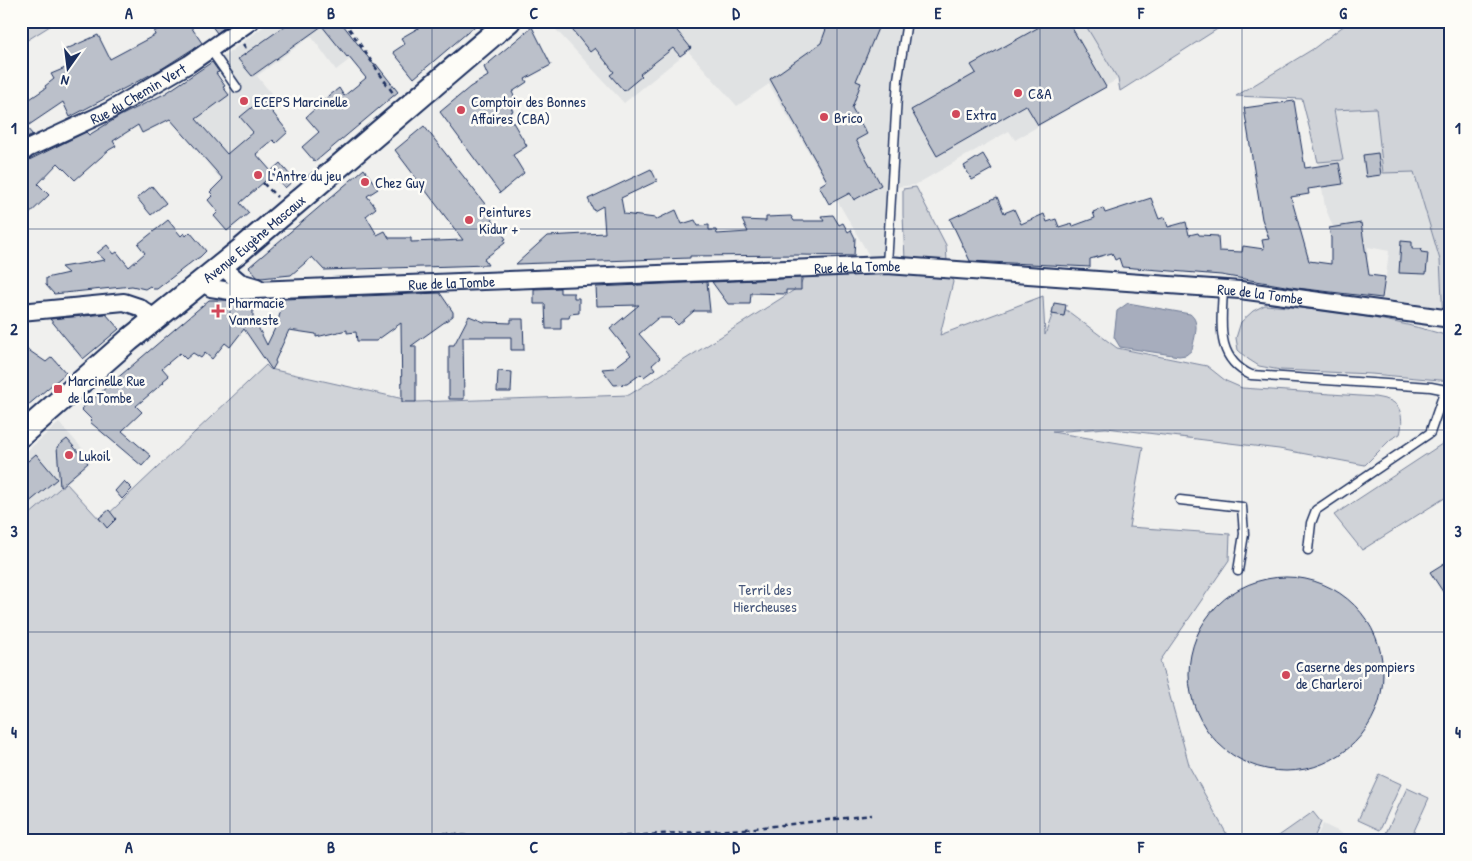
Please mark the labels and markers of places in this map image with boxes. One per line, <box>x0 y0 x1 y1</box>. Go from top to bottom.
place label: C&A <box>1028 83 1052 104</box>
marker: C&A <box>1012 87 1024 99</box>
place label: ECEPS Marcinelle <box>254 91 348 112</box>
place label: Comptoir des Bonnes Affaires (CBA) <box>471 91 586 129</box>
marker: ECEPS Marcinelle <box>238 95 250 107</box>
marker: Comptoir des Bonnes Affaires (CBA) <box>455 104 467 116</box>
place label: Extra <box>966 104 996 125</box>
place label: Brico <box>834 107 863 128</box>
marker: Extra <box>950 108 962 120</box>
marker: Brico <box>818 111 830 123</box>
place label: L'Antre du jeu <box>268 165 341 186</box>
marker: L'Antre du jeu <box>252 169 264 181</box>
place label: Chez Guy <box>375 172 425 193</box>
marker: Chez Guy <box>359 176 371 188</box>
place label: Peintures Kidur + <box>479 201 531 239</box>
marker: Peintures Kidur + <box>463 214 475 226</box>
place label: Pharmacie Vanneste <box>228 292 284 330</box>
marker: Pharmacie Vanneste <box>212 305 224 317</box>
place label: Marcinelle Rue de la Tombe <box>68 370 145 408</box>
marker: Marcinelle Rue de la Tombe <box>52 383 64 395</box>
place label: Lukoil <box>79 445 110 466</box>
marker: Lukoil <box>63 449 75 461</box>
place label: Caserne des pompiers de Charleroi <box>1296 656 1415 694</box>
marker: Caserne des pompiers de Charleroi <box>1280 669 1292 681</box>

